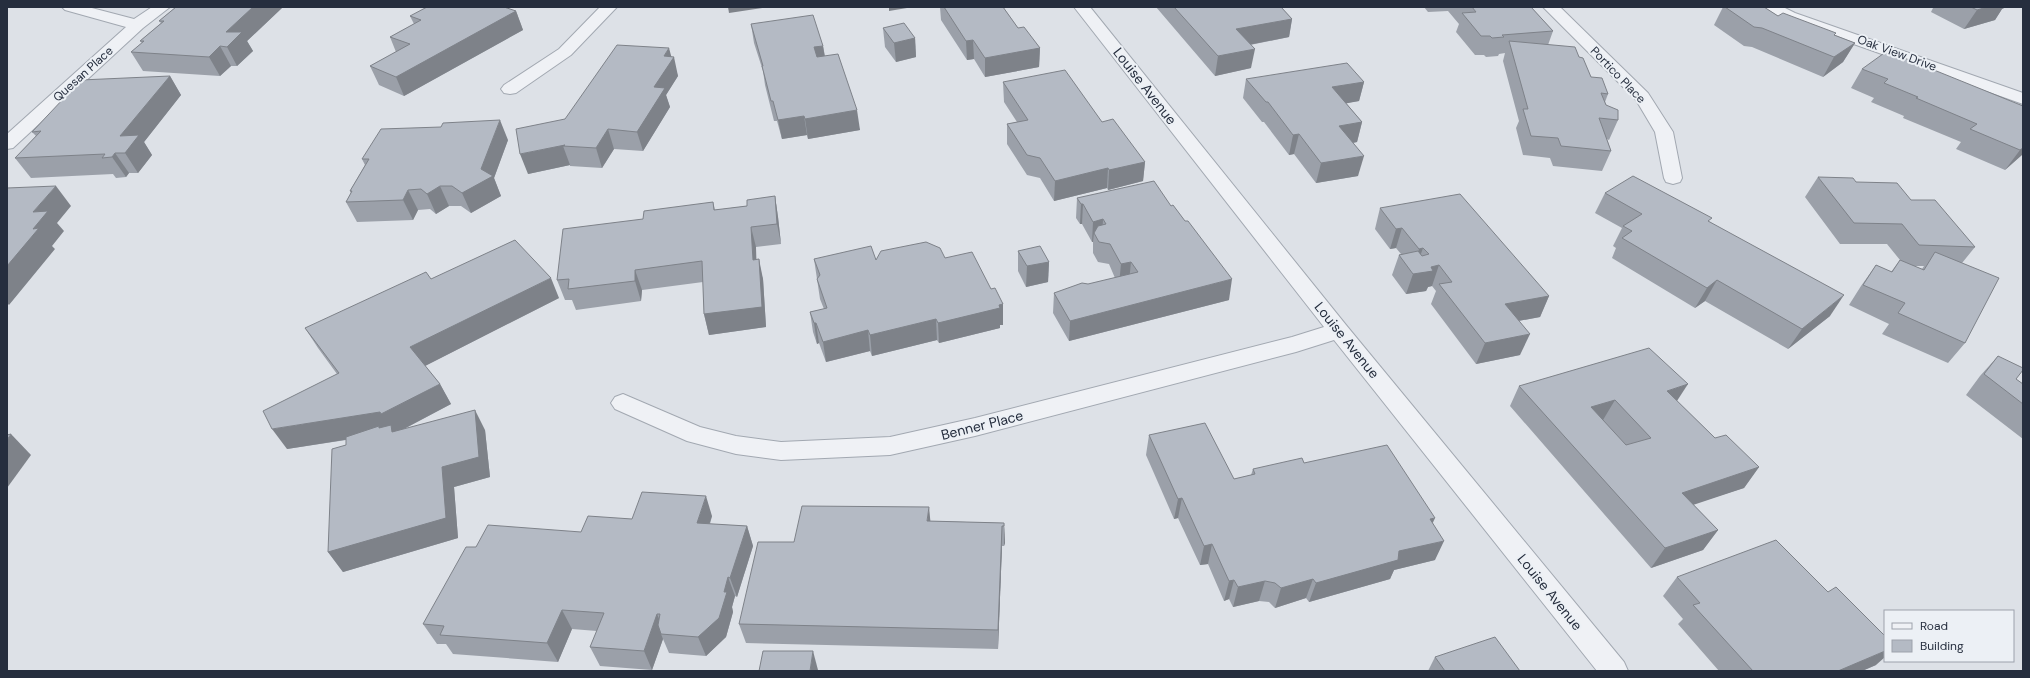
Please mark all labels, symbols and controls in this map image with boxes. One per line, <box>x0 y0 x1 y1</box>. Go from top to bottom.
street label: Oak View Drive <box>1855 31 1939 75</box>
street label: Quesan Place <box>50 43 117 105</box>
street label: Portico Place <box>1587 43 1649 107</box>
street label: Louise Avenue <box>1109 44 1181 128</box>
street label: Louise Avenue <box>1311 298 1383 382</box>
street label: Benner Place <box>939 406 1025 444</box>
street label: Louise Avenue <box>1514 550 1586 634</box>
legend <box>1884 610 2014 662</box>
text: Road <box>1920 618 1948 634</box>
text: Building <box>1920 638 1964 654</box>

